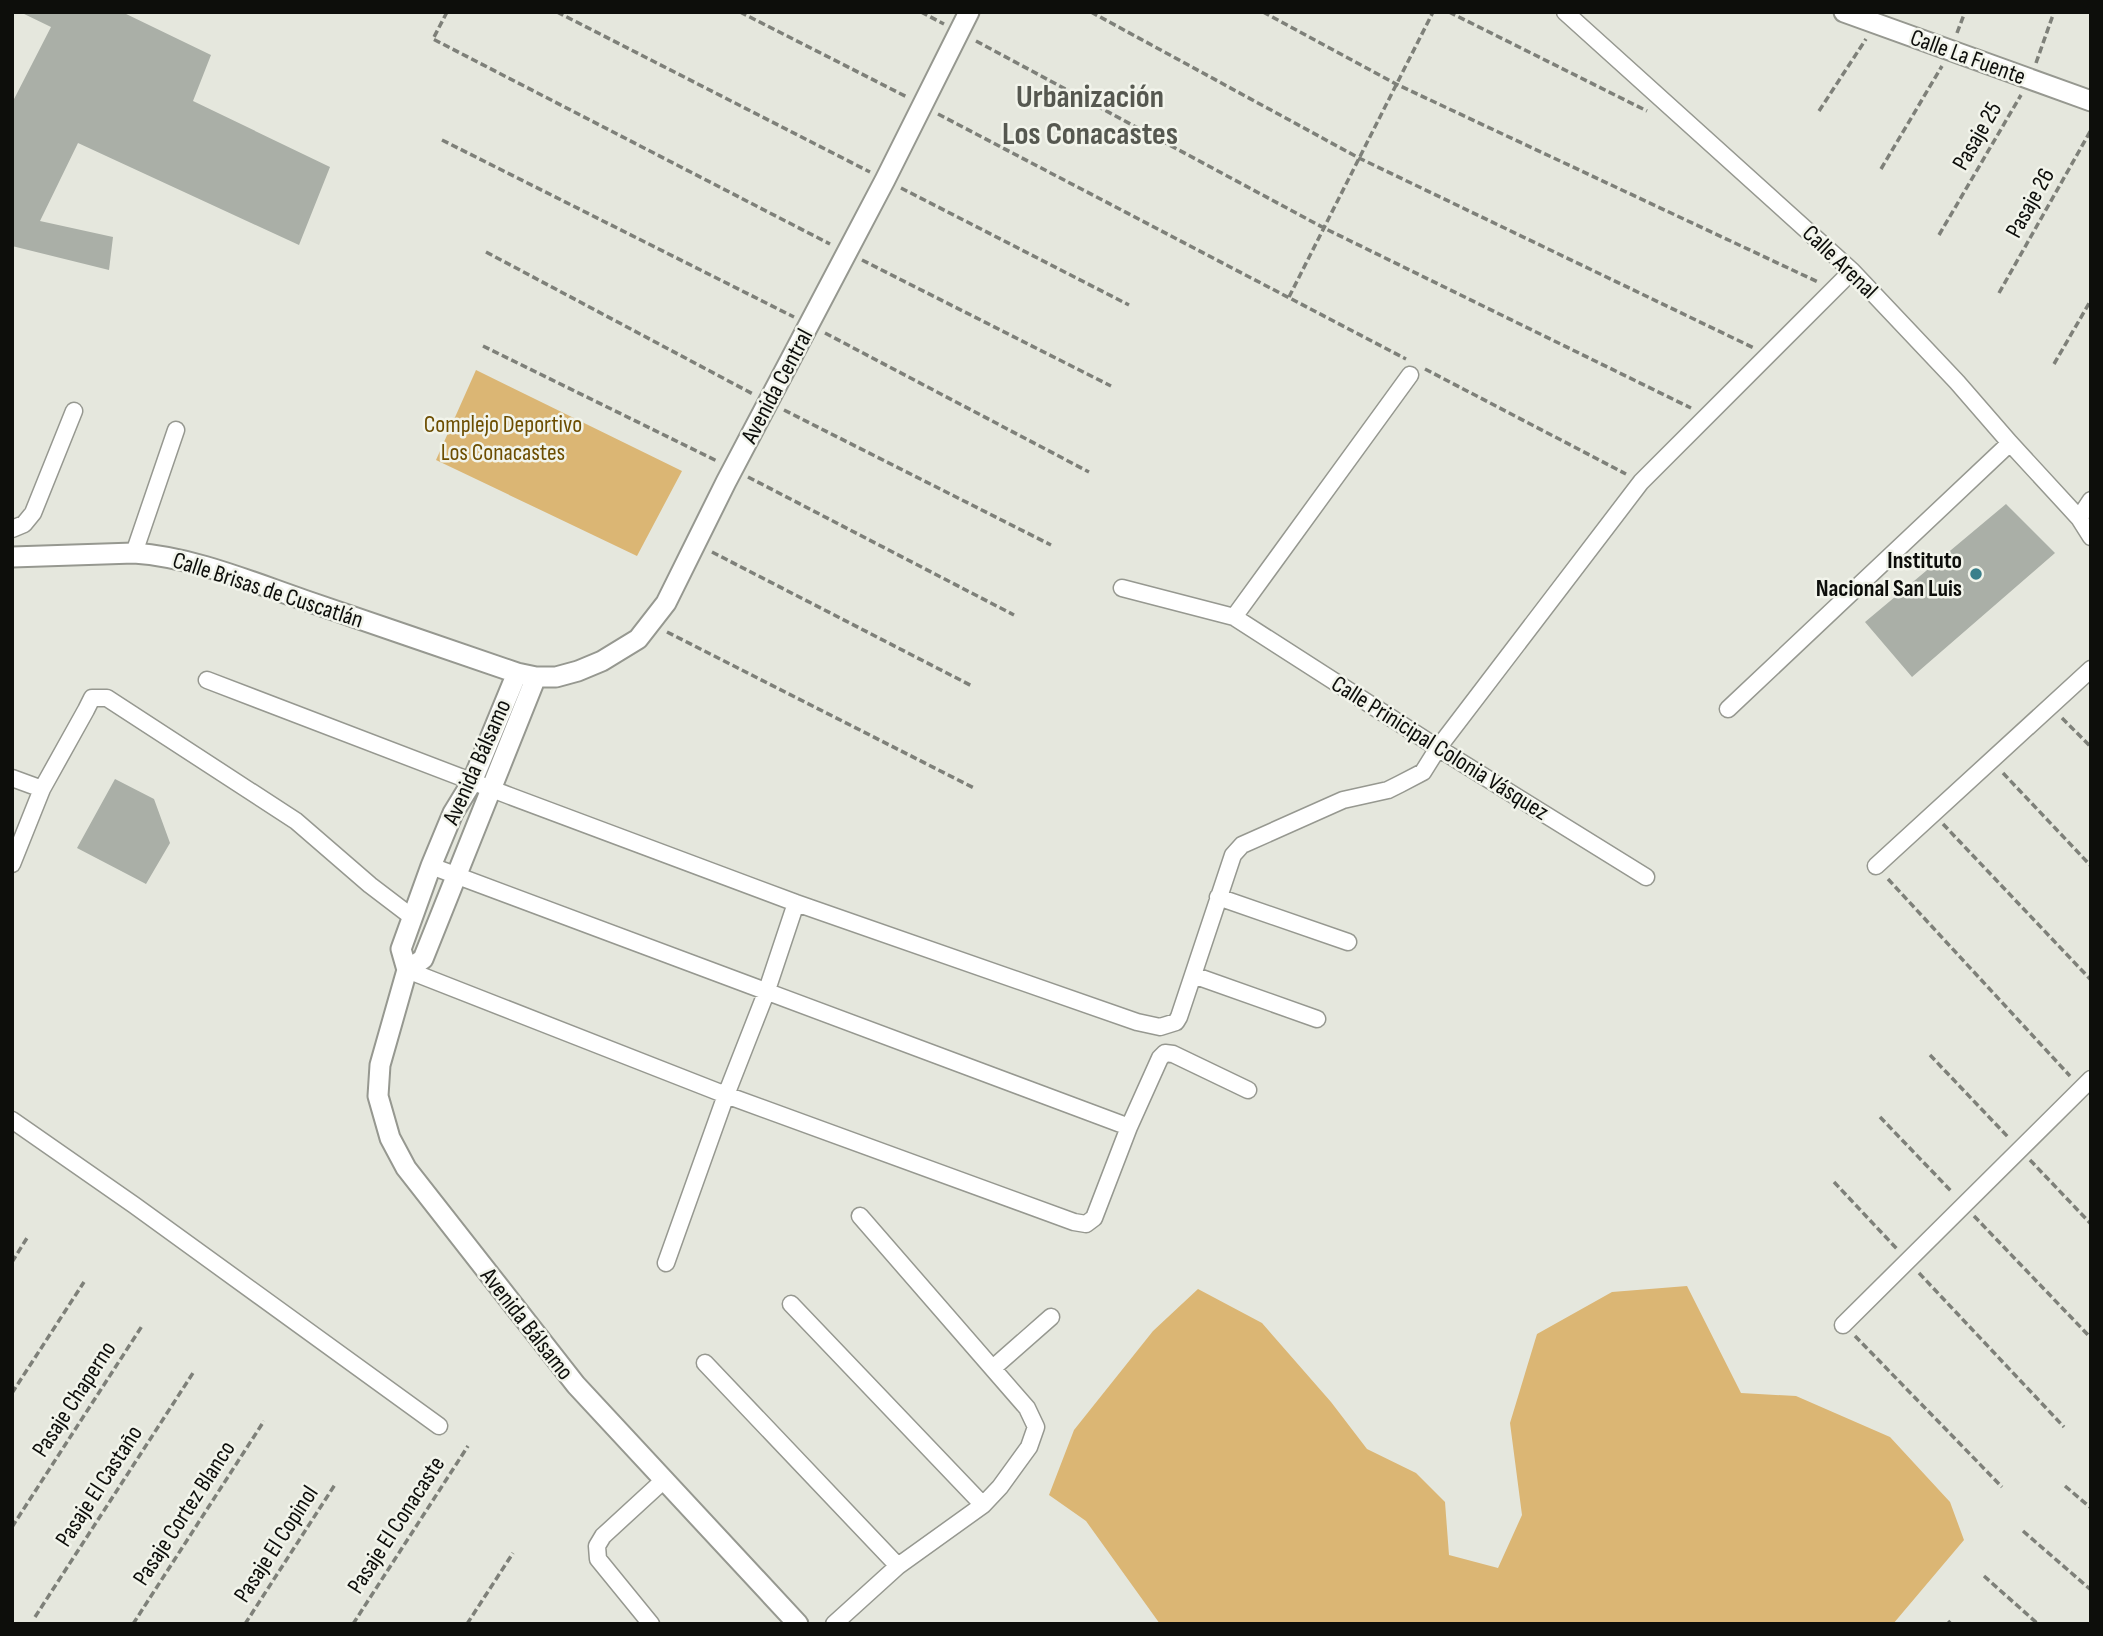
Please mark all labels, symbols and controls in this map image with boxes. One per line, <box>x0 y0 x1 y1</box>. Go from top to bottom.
street label: Calle La Fuente <box>1906 23 2030 91</box>
district label: Urbanización Los Conacastes <box>1002 78 1178 154</box>
street label: Pasaje 25 <box>1946 97 2008 175</box>
street label: Pasaje 26 <box>1999 163 2061 243</box>
street label: Calle Arenal <box>1796 219 1884 305</box>
street label: Avenida Central <box>734 324 819 449</box>
park label: Complejo Deportivo Los Conacastes <box>424 410 582 467</box>
street label: Calle Brisas de Cuscatlán <box>169 546 367 634</box>
place label: Instituto Nacional San Luis <box>1816 546 1962 603</box>
marker: Instituto Nacional San Luis <box>1968 566 1984 582</box>
street label: Calle Prinicipal Colonia Vásquez <box>1326 669 1554 827</box>
street label: Avenida Bálsamo <box>436 695 518 830</box>
street label: Avenida Bálsamo <box>474 1261 580 1386</box>
street label: Pasaje Chaperno <box>26 1336 122 1462</box>
street label: Pasaje El Castaño <box>49 1420 149 1552</box>
street label: Pasaje Cortez Blanco <box>127 1435 241 1591</box>
street label: Pasaje El Conacaste <box>341 1451 451 1599</box>
street label: Pasaje El Copinol <box>228 1480 324 1608</box>

